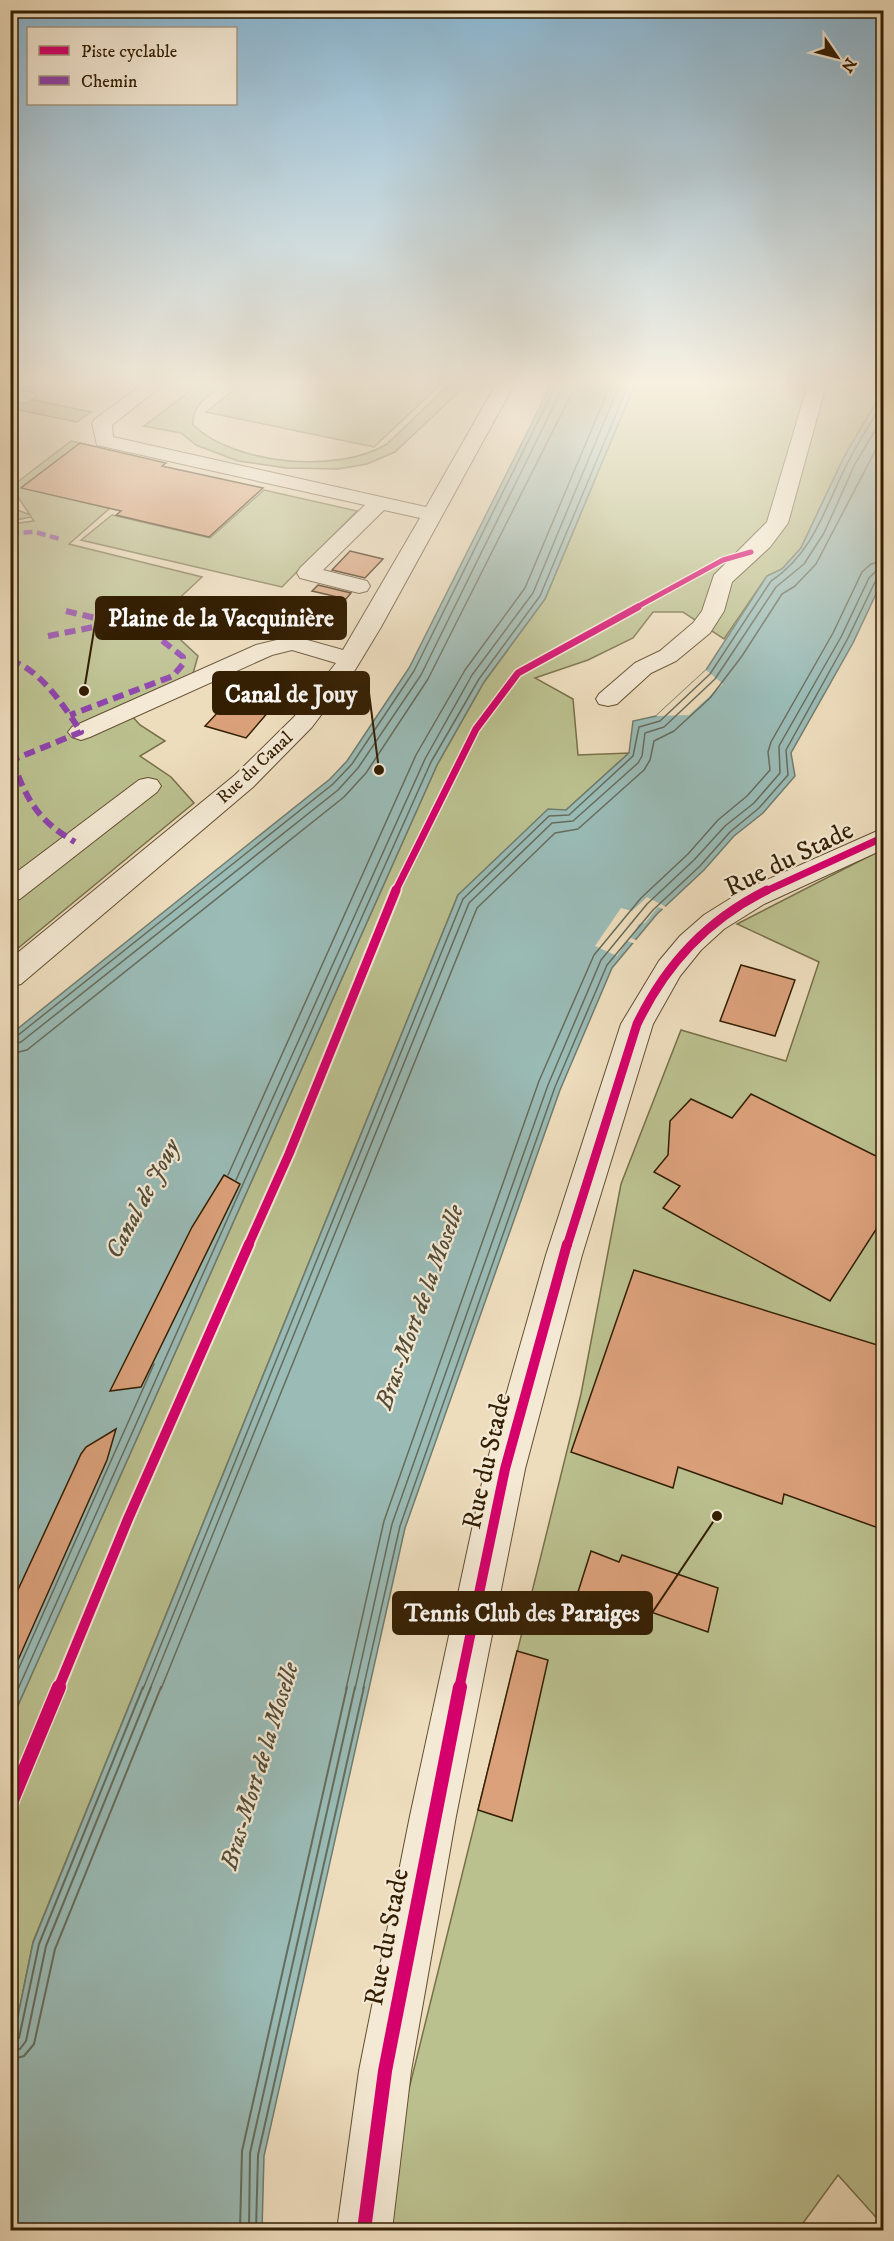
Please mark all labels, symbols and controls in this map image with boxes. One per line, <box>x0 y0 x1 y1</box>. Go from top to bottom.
legend <box>27 27 237 105</box>
north arrow <box>807 27 867 87</box>
text: Piste cyclable <box>81 41 177 63</box>
text: N <box>837 54 860 76</box>
text: Chemin <box>81 71 138 93</box>
callout: Plaine de la Vacquinière <box>96 597 346 639</box>
text: Plaine de la Vacquinière <box>108 604 334 634</box>
callout: Canal de Jouy <box>213 672 369 714</box>
text: Canal de Jouy <box>225 680 358 710</box>
street label: Rue du Canal <box>213 727 298 809</box>
street label: Rue du Stade <box>719 813 859 905</box>
water label: Canal de Jouy <box>99 1133 188 1264</box>
water label: Bras-Mort de la Moselle <box>369 1200 471 1414</box>
street label: Rue du Stade <box>455 1389 519 1533</box>
callout: Tennis Club des Paraiges <box>393 1592 652 1634</box>
text: Tennis Club des Paraiges <box>403 1599 640 1629</box>
water label: Bras-Mort de la Moselle <box>214 1658 306 1874</box>
street label: Rue du Stade <box>357 1865 417 2009</box>

